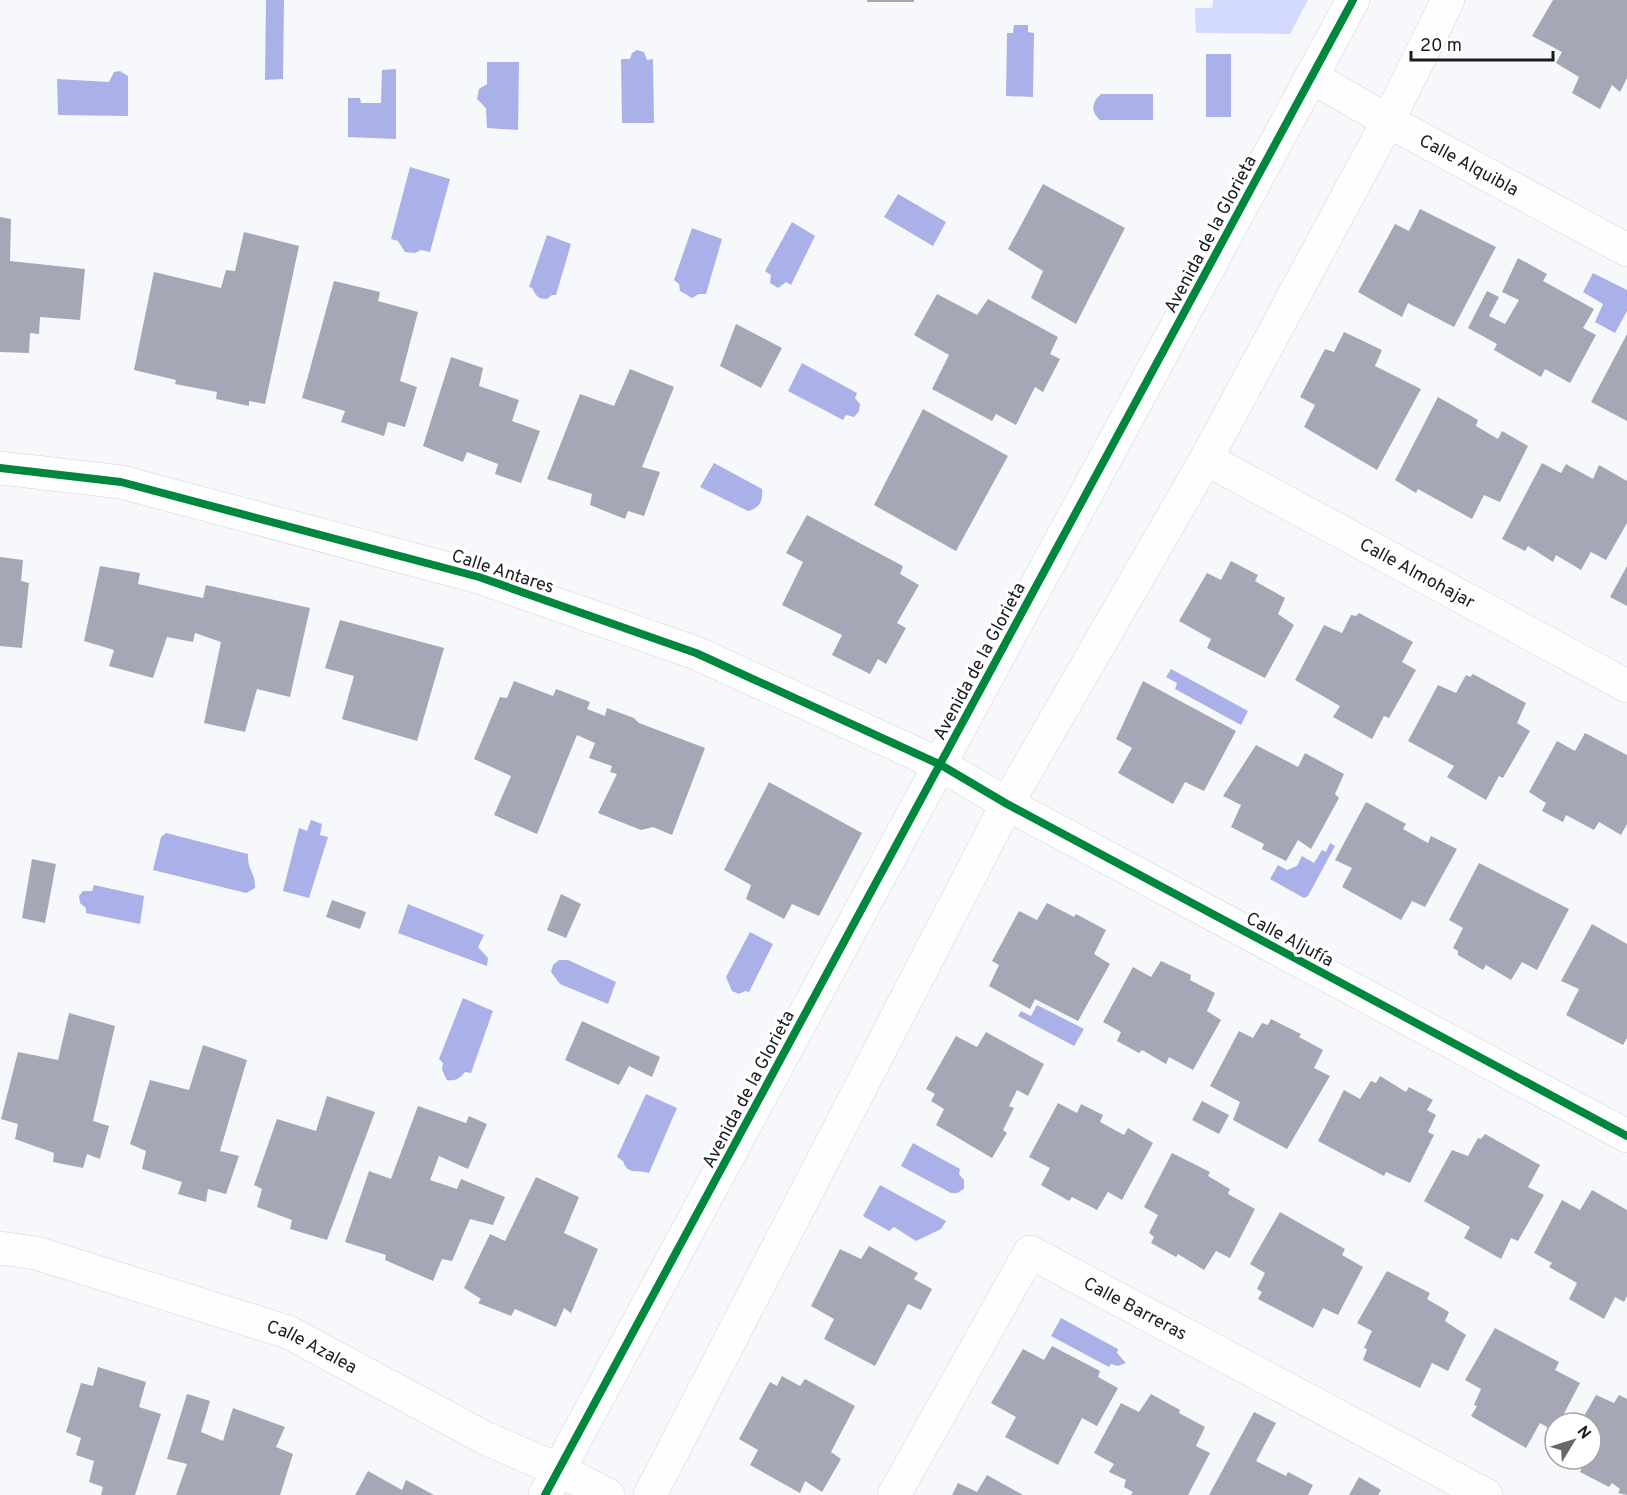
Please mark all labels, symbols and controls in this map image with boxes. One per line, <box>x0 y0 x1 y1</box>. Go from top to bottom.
scale bar <box>1411 24 1554 62</box>
text: 20 m <box>1420 35 1462 58</box>
street label: Calle Alquibla <box>1415 130 1522 202</box>
street label: Avenida de la Glorieta <box>1160 152 1263 318</box>
street label: Calle Almohajar <box>1355 534 1478 615</box>
street label: Calle Antares <box>448 545 557 600</box>
street label: Avenida de la Glorieta <box>929 579 1032 745</box>
street label: Calle Aljufía <box>1242 908 1337 973</box>
street label: Avenida de la Glorieta <box>698 1007 801 1173</box>
street label: Calle Barreras <box>1079 1273 1191 1347</box>
street label: Calle Azalea <box>263 1316 360 1380</box>
north arrow <box>1543 1411 1603 1471</box>
text: N <box>1572 1422 1595 1444</box>

